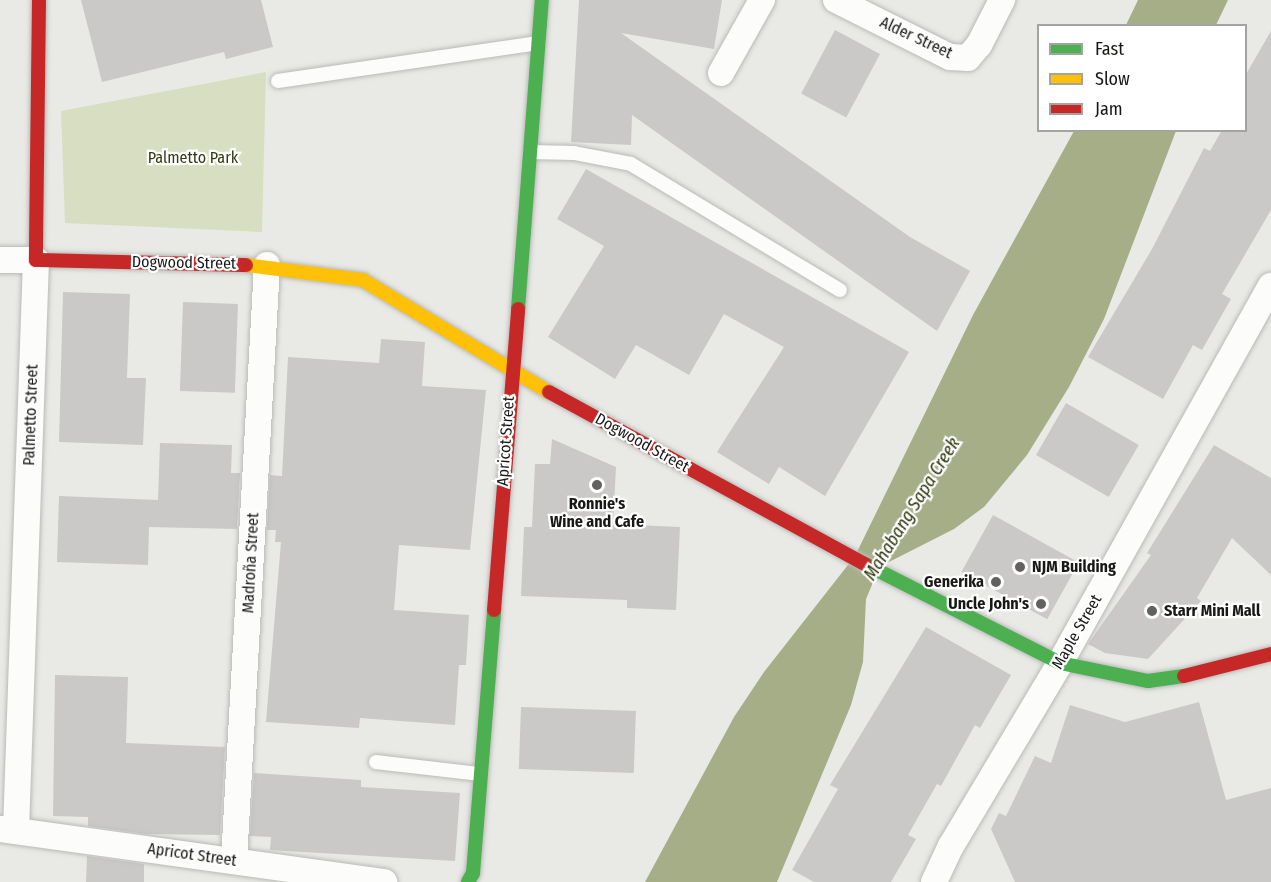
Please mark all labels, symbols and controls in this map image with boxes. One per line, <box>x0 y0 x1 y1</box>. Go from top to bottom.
street label: Alder Street <box>877 13 955 63</box>
legend <box>1037 24 1247 132</box>
text: Fast <box>1095 38 1124 60</box>
text: Slow <box>1095 68 1130 90</box>
text: Jam <box>1095 98 1123 120</box>
park label: Palmetto Park <box>148 148 238 168</box>
street label: Dogwood Street <box>132 252 236 274</box>
street label: Palmetto Street <box>20 364 42 466</box>
street label: Apricot Street <box>493 396 519 486</box>
street label: Dogwood Street <box>592 409 692 477</box>
water label: Mahabang Sapa Creek <box>859 434 965 584</box>
marker: Ronnie's Wine and Cafe <box>590 478 604 492</box>
place label: Ronnie's Wine and Cafe <box>550 494 644 532</box>
street label: Madroña Street <box>239 512 263 614</box>
place label: NJM Building <box>1032 557 1116 577</box>
marker: NJM Building <box>1013 560 1027 574</box>
place label: Generika <box>924 572 984 592</box>
marker: Generika <box>989 575 1003 589</box>
street label: Maple Street <box>1048 591 1106 673</box>
place label: Uncle John's <box>948 594 1029 614</box>
marker: Uncle John's <box>1034 597 1048 611</box>
place label: Starr Mini Mall <box>1164 601 1260 621</box>
marker: Starr Mini Mall <box>1145 604 1159 618</box>
street label: Apricot Street <box>146 839 238 871</box>

